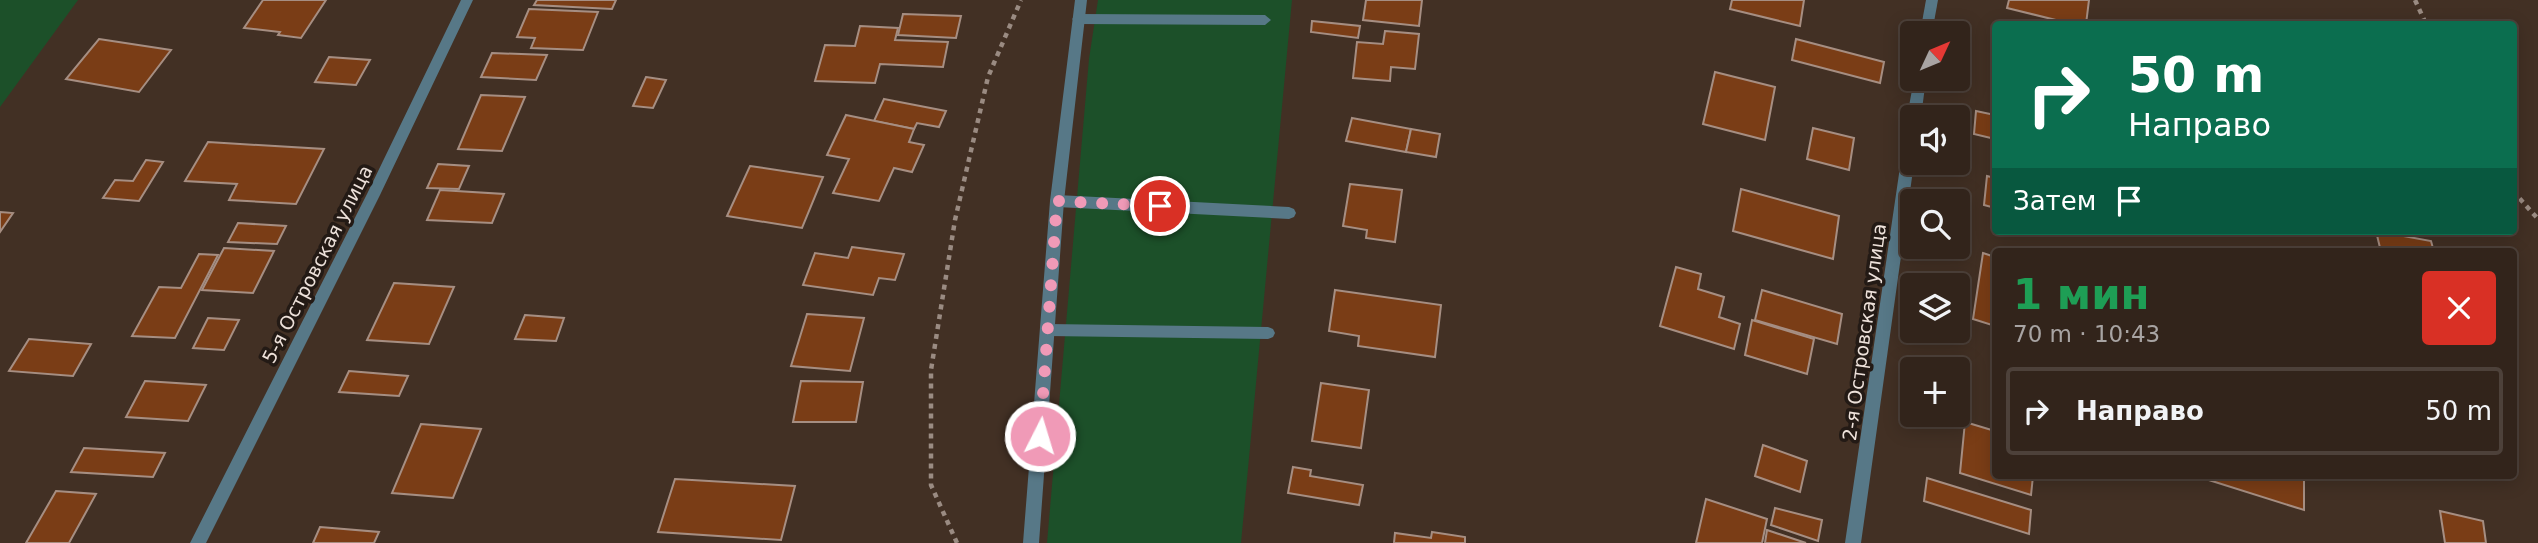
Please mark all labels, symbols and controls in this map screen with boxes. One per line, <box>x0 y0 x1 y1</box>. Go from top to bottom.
north arrow <box>1900 21 1970 91</box>
map controls <box>1900 21 1970 427</box>
text: 50 m <box>2128 47 2264 104</box>
icon: right <box>2013 49 2104 140</box>
button: sound <box>1900 105 1970 175</box>
text: Направо <box>2128 106 2271 144</box>
street label: 5-я Островская улица <box>257 161 377 367</box>
pin <box>1130 176 1190 236</box>
icon: arrive <box>2110 182 2148 220</box>
text: Затем <box>2013 186 2096 216</box>
icon: arrive <box>1141 187 1179 225</box>
button: search <box>1900 189 1970 259</box>
street label: 2-я Островская улица <box>1838 222 1890 442</box>
text: 1 мин <box>2013 270 2150 319</box>
button: close <box>2422 271 2496 345</box>
button: layers <box>1900 273 1970 343</box>
text: 70 m · 10:43 <box>2013 321 2160 347</box>
button: + <box>1900 357 1970 427</box>
icon: right <box>2017 392 2055 430</box>
text: Направо <box>2076 396 2204 426</box>
text: 50 m <box>2425 396 2492 426</box>
position arrow <box>1003 399 1077 473</box>

